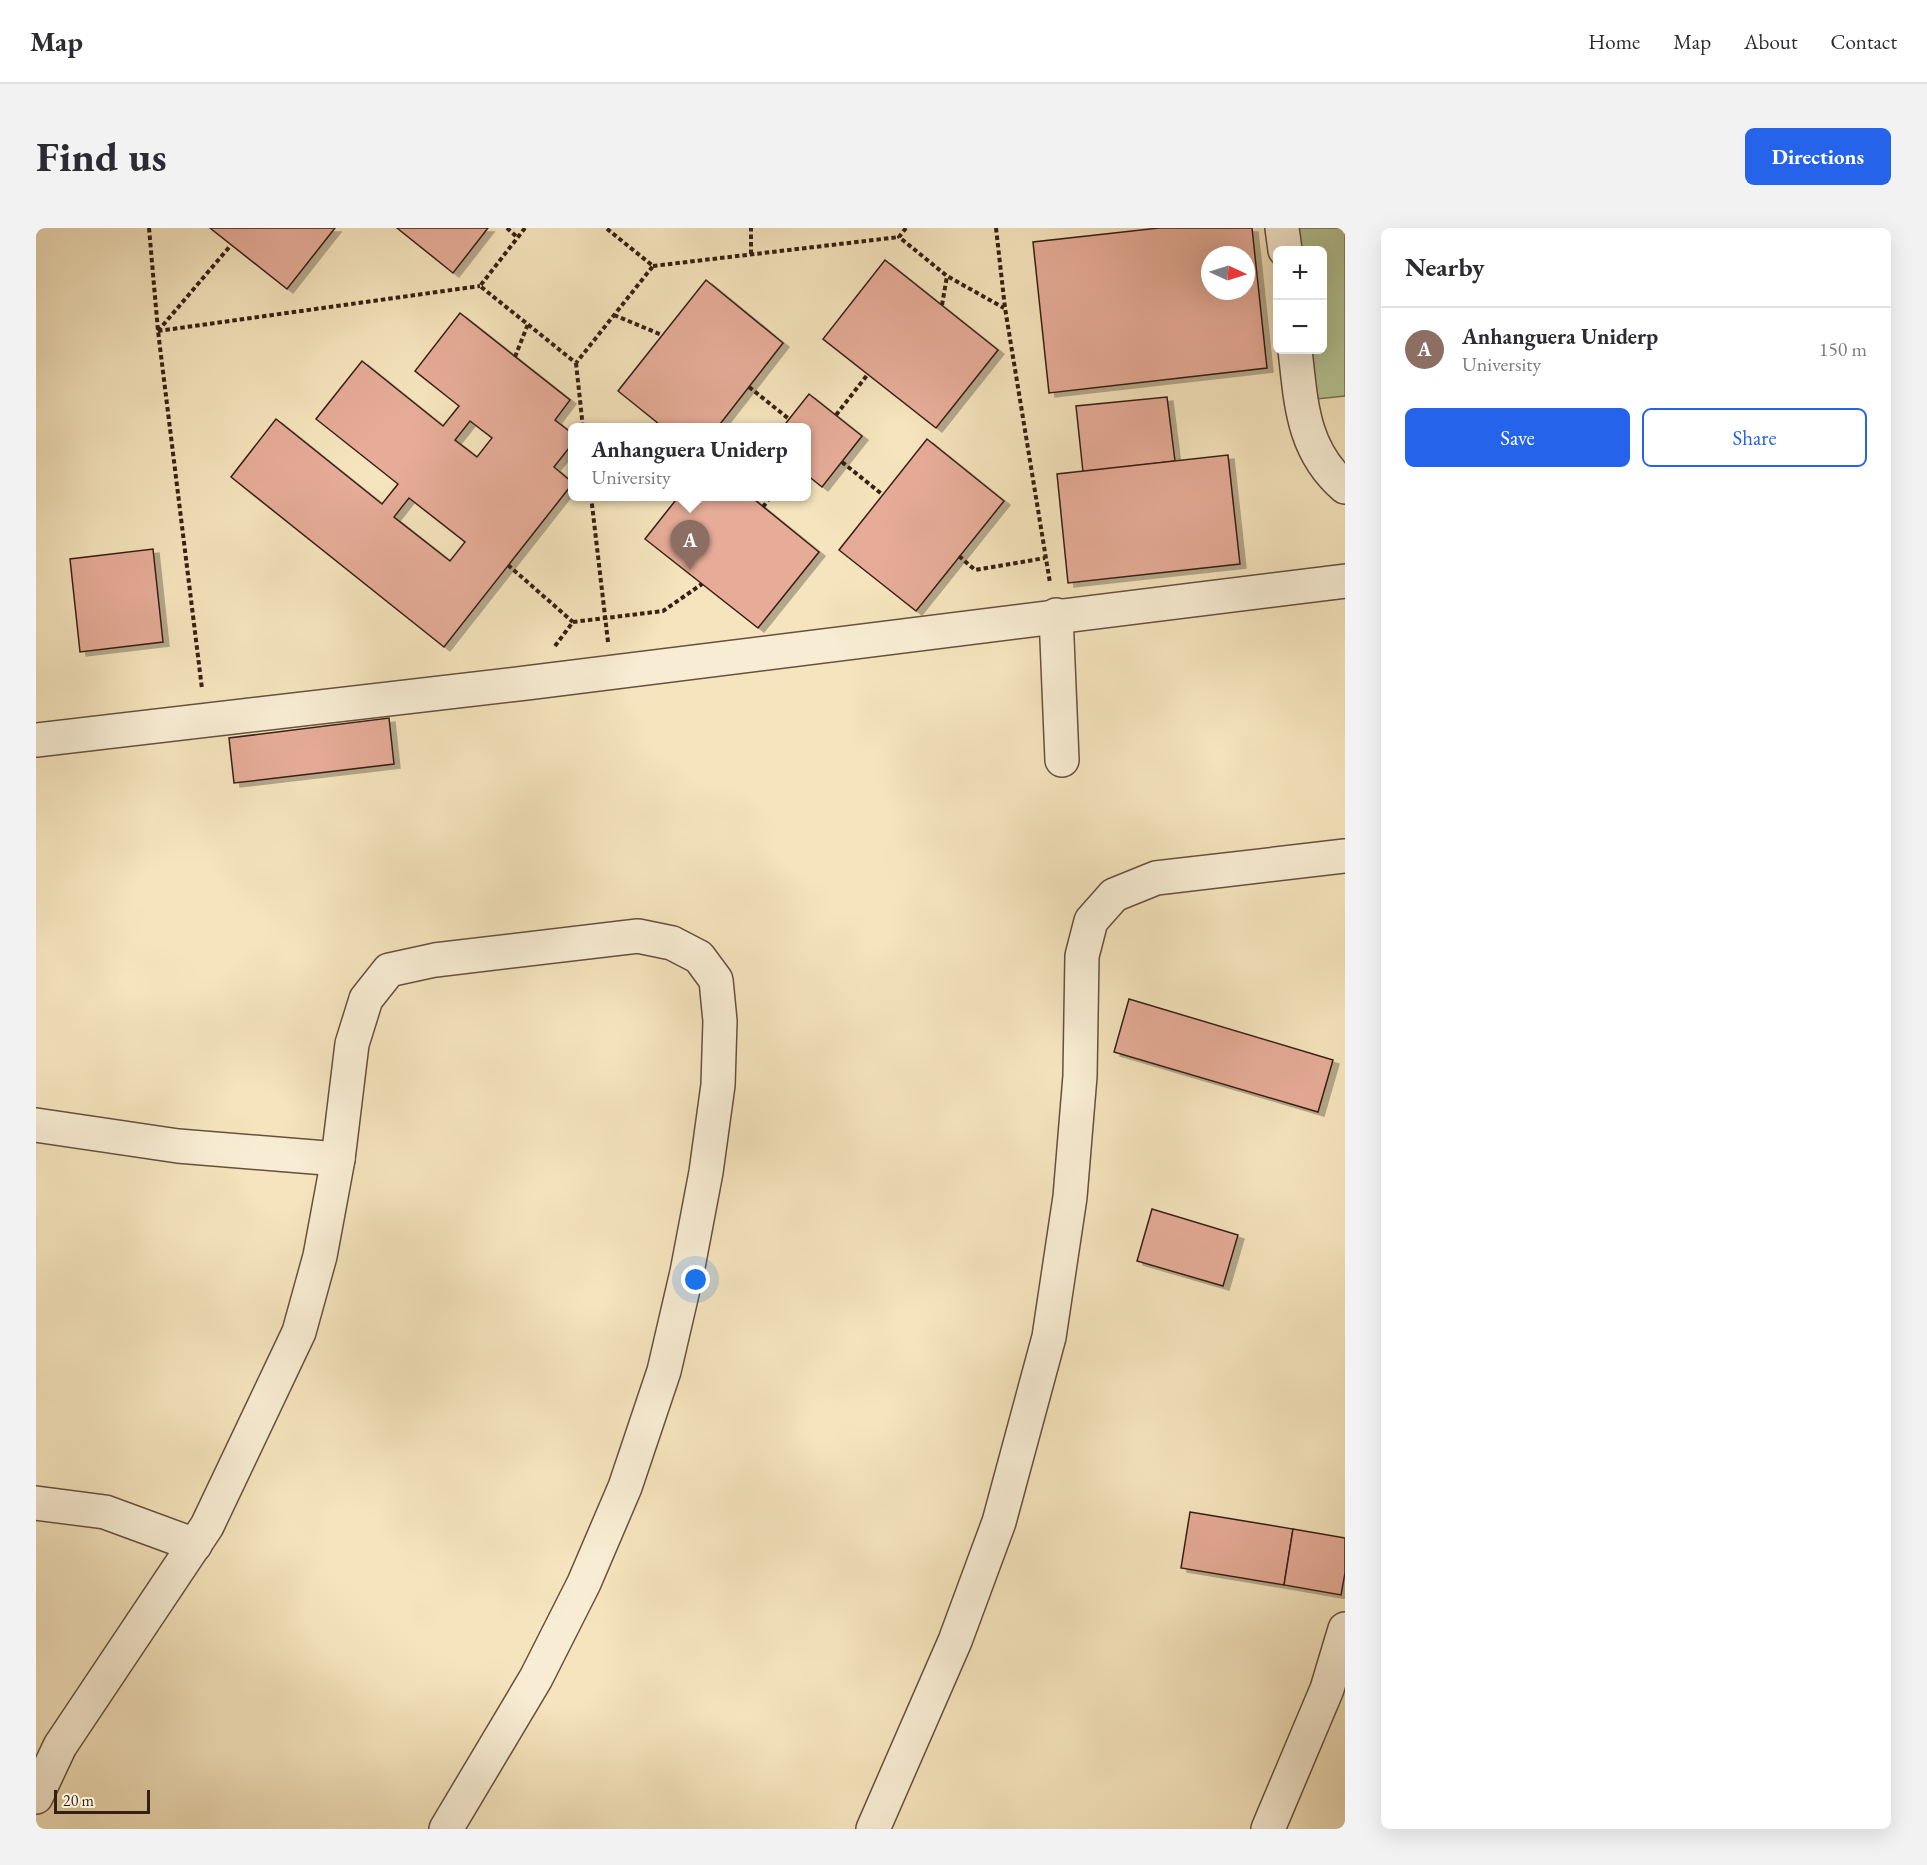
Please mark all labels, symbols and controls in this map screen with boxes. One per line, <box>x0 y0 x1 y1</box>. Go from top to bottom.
text: Map <box>30 23 83 59</box>
text: Home <box>1588 28 1640 55</box>
text: Map <box>1673 28 1711 55</box>
text: About <box>1744 28 1797 55</box>
text: Contact <box>1830 28 1897 55</box>
button: Directions <box>1745 128 1891 185</box>
text: Find us <box>36 129 167 184</box>
north arrow <box>1201 246 1255 300</box>
map controls <box>1273 246 1327 354</box>
button: + <box>1273 246 1327 300</box>
text: Nearby <box>1405 250 1485 284</box>
button: − <box>1273 300 1327 354</box>
text: Anhanguera Uniderp <box>1462 322 1658 351</box>
text: A <box>1417 336 1432 362</box>
text: 150 m <box>1819 336 1867 362</box>
text: University <box>1462 351 1541 377</box>
button: Save <box>1405 408 1630 467</box>
button: Share <box>1642 408 1867 467</box>
popup <box>568 423 811 501</box>
text: Anhanguera Uniderp <box>591 435 788 464</box>
text: University <box>591 464 671 490</box>
pin: A <box>670 520 710 570</box>
your location <box>681 1265 710 1294</box>
scale bar <box>54 1787 150 1814</box>
text: 20 m <box>63 1790 94 1811</box>

